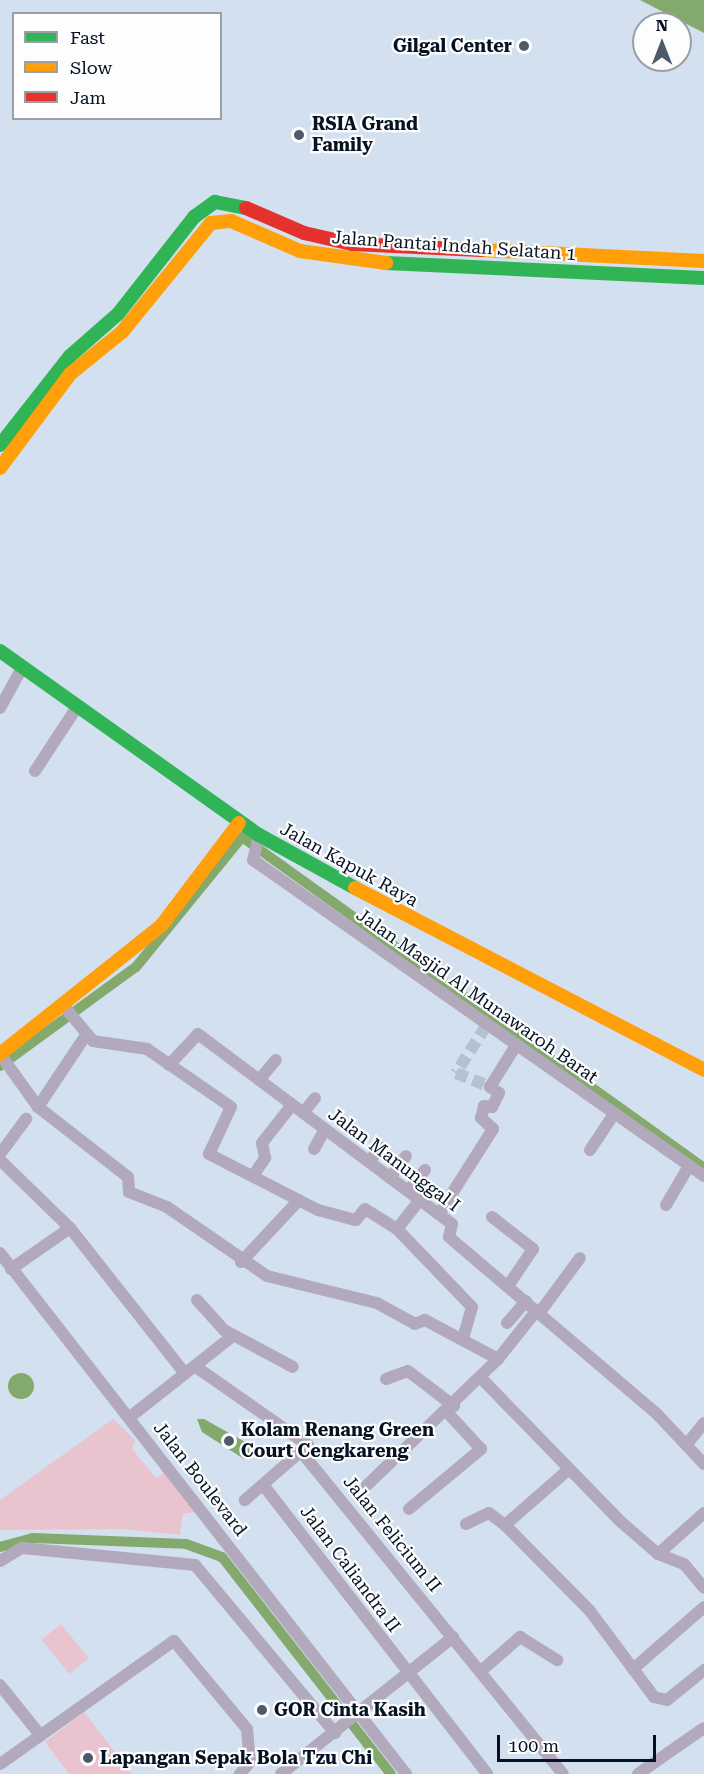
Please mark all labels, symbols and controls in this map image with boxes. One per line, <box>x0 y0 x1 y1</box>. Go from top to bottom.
legend <box>12 12 222 120</box>
north arrow <box>632 12 692 72</box>
text: N <box>656 16 668 35</box>
text: Fast <box>70 27 105 48</box>
place label: Gilgal Center <box>393 35 512 57</box>
marker: Gilgal Center <box>517 39 531 53</box>
text: Slow <box>70 57 112 78</box>
text: Jam <box>70 87 106 108</box>
place label: RSIA Grand Family <box>312 114 418 156</box>
marker: RSIA Grand Family <box>290 126 308 144</box>
street label: Jalan Pantai Indah Selatan 1 <box>331 227 577 265</box>
street label: Jalan Kapuk Raya <box>276 818 422 912</box>
street label: Jalan Masjid Al Munawaroh Barat <box>352 904 602 1088</box>
street label: Jalan Manunggal I <box>324 1104 464 1216</box>
street label: Jalan Boulevard <box>149 1418 251 1540</box>
place label: Kolam Renang Green Court Cengkareng <box>241 1420 434 1462</box>
marker: Kolam Renang Green Court Cengkareng <box>222 1434 236 1448</box>
street label: Jalan Felicium II <box>338 1471 446 1597</box>
street label: Jalan Caliandra II <box>295 1501 405 1637</box>
place label: GOR Cinta Kasih <box>274 1699 426 1721</box>
marker: GOR Cinta Kasih <box>255 1703 269 1717</box>
scale bar <box>500 1723 659 1761</box>
text: 100 m <box>508 1735 559 1756</box>
place label: Lapangan Sepak Bola Tzu Chi <box>100 1747 372 1769</box>
marker: Lapangan Sepak Bola Tzu Chi <box>81 1751 95 1765</box>

